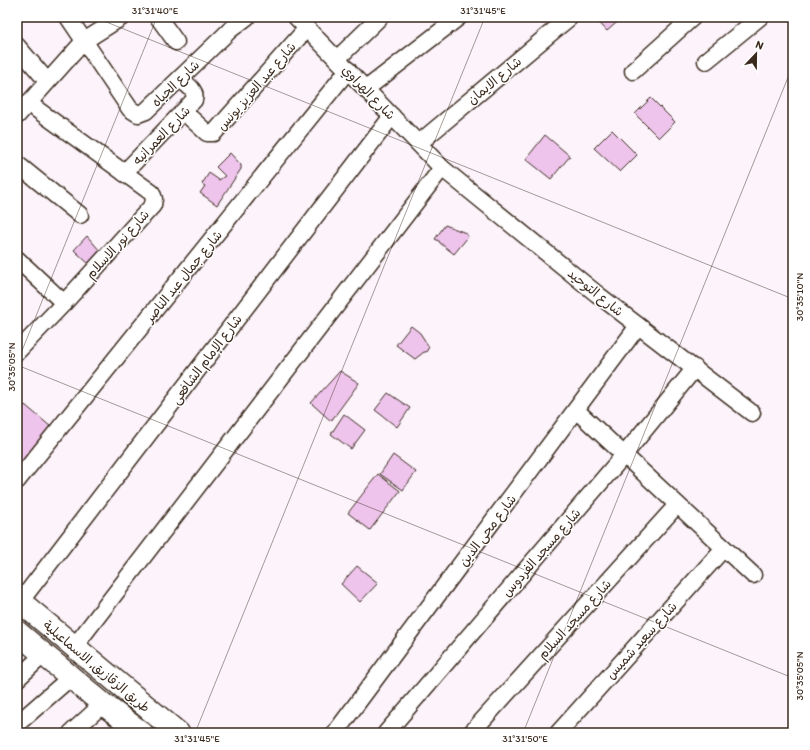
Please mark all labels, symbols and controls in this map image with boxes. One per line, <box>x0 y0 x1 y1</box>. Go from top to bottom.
text: 31°31'40"E <box>132 4 179 17</box>
text: 31°31'45"E <box>460 4 506 17</box>
north arrow <box>736 34 776 74</box>
text: N <box>754 38 765 53</box>
street label: شارع عبد العزيز يونس <box>214 39 300 135</box>
street label: شارع الايمان <box>464 53 526 109</box>
street label: شارع الحياه <box>148 57 204 111</box>
street label: شارع الهراوي <box>338 62 398 124</box>
street label: شارع العمرانيه <box>130 103 195 169</box>
street label: شارع نور الاسلام <box>83 207 154 284</box>
street label: شارع جمال عبد الناصر <box>141 227 227 327</box>
street label: شارع التوحيد <box>564 266 626 321</box>
text: 30°35'10"N <box>793 273 806 321</box>
street label: شارع الإمام الشافعى <box>168 312 247 409</box>
text: 30°35'05"N <box>5 342 18 391</box>
street label: شارع محى الدين <box>456 492 521 570</box>
street label: شارع مسجد الفردوس <box>499 505 585 601</box>
street label: شارع مسجد السلام <box>535 576 616 664</box>
street label: شارع سعيد شميس <box>603 599 681 683</box>
street label: طريق الزقازيق, الاسماعيلية <box>40 617 153 716</box>
text: 30°35'05"N <box>793 651 806 700</box>
text: 31°31'45"E <box>174 732 220 745</box>
text: 31°31'50"E <box>502 732 548 745</box>

